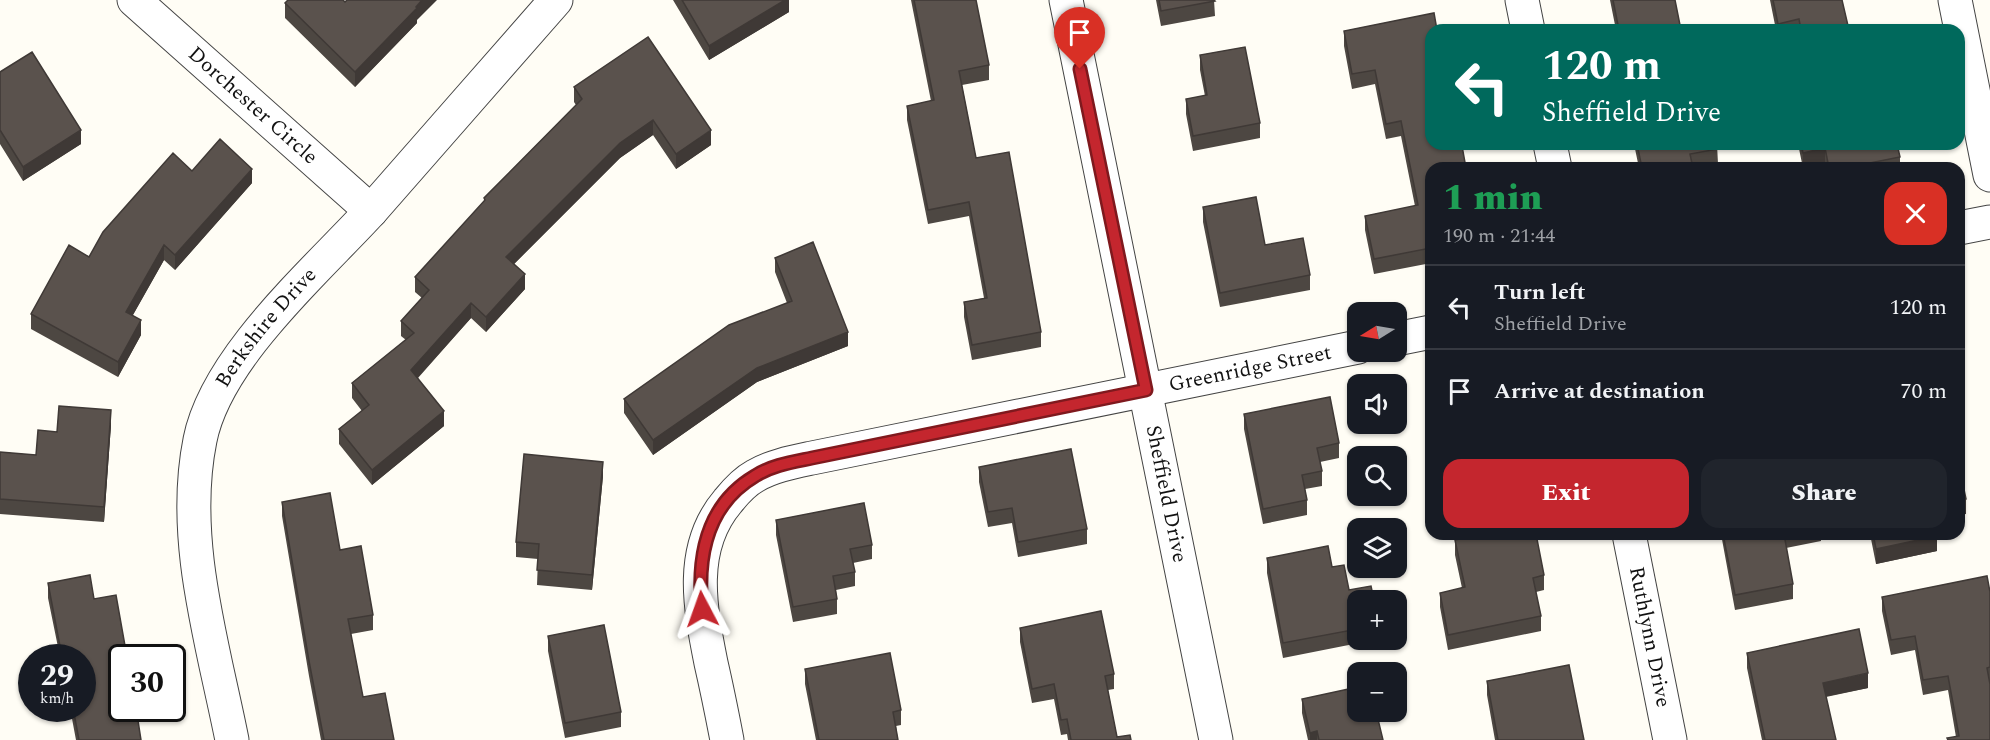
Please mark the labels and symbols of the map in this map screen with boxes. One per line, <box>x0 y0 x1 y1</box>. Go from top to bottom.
pin <box>1054 7 1105 69</box>
street label: Dorchester Circle <box>180 39 325 173</box>
street label: Berkshire Drive <box>207 260 325 394</box>
north arrow <box>1347 302 1407 362</box>
street label: Greenridge Street <box>1166 337 1334 401</box>
street label: Sheffield Drive <box>1137 423 1196 565</box>
street label: Ruthlynn Drive <box>1620 564 1679 710</box>
position arrow <box>670 577 734 641</box>
speed limit sign: 30 <box>108 644 186 722</box>

